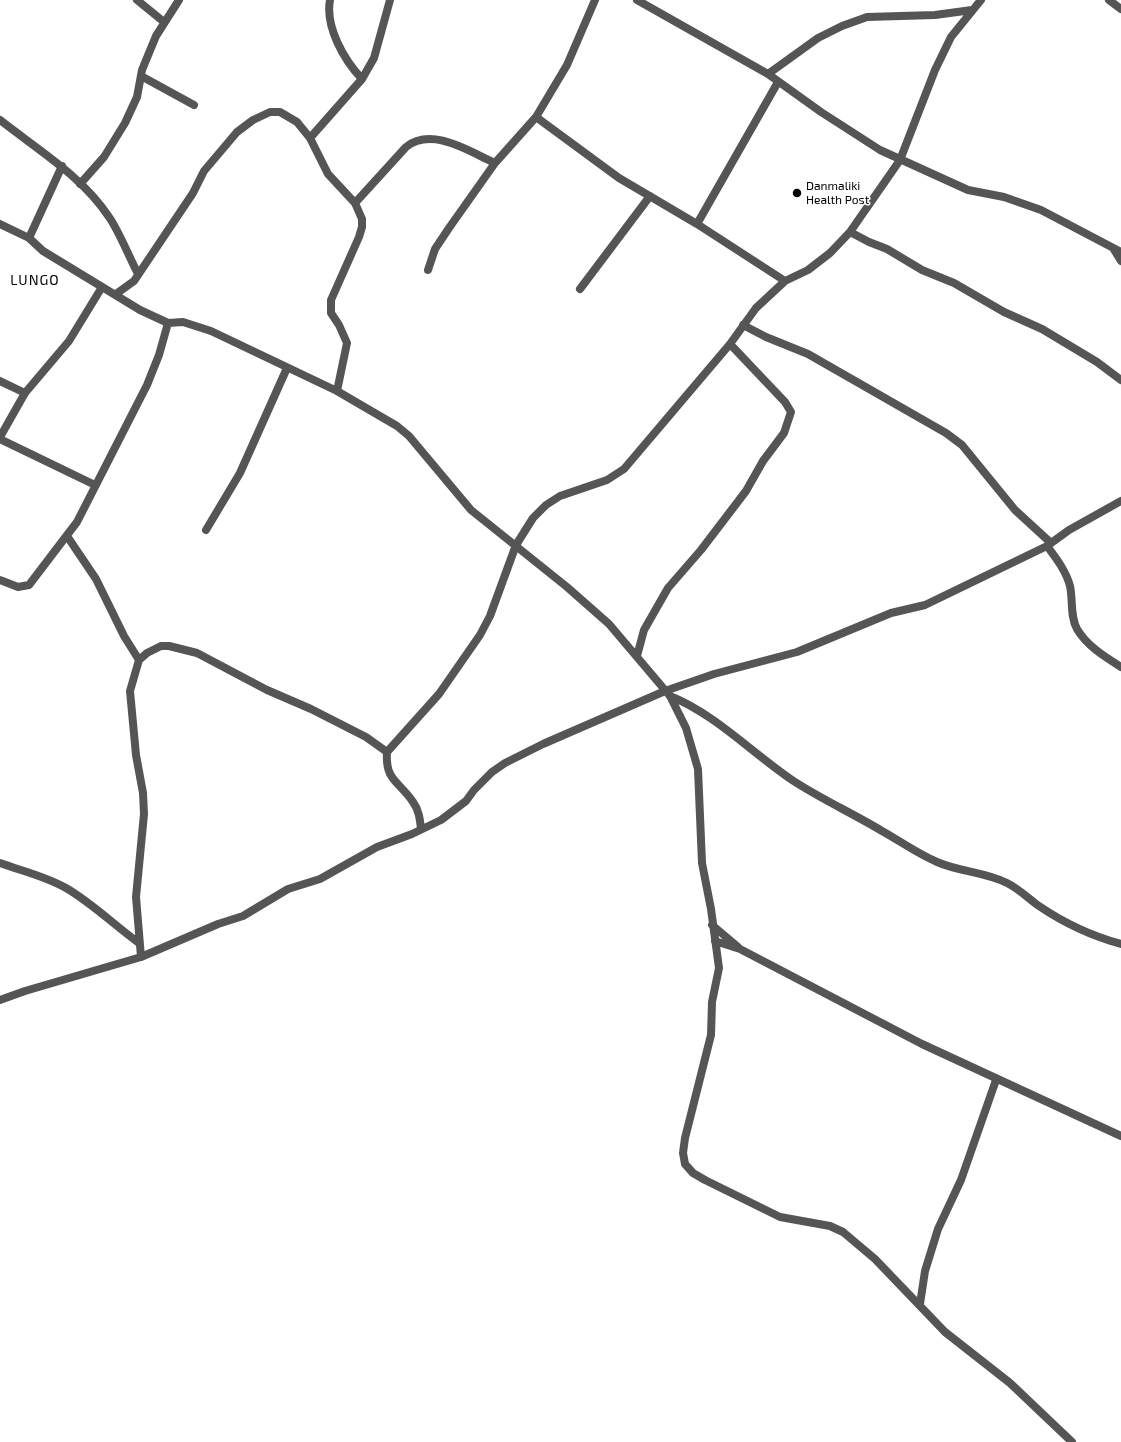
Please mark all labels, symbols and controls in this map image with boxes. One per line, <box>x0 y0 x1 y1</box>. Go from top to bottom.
place label: Danmaliki Health Post <box>806 179 869 207</box>
marker: Danmaliki Health Post <box>791 187 803 199</box>
district label: LUNGO <box>10 272 60 288</box>

